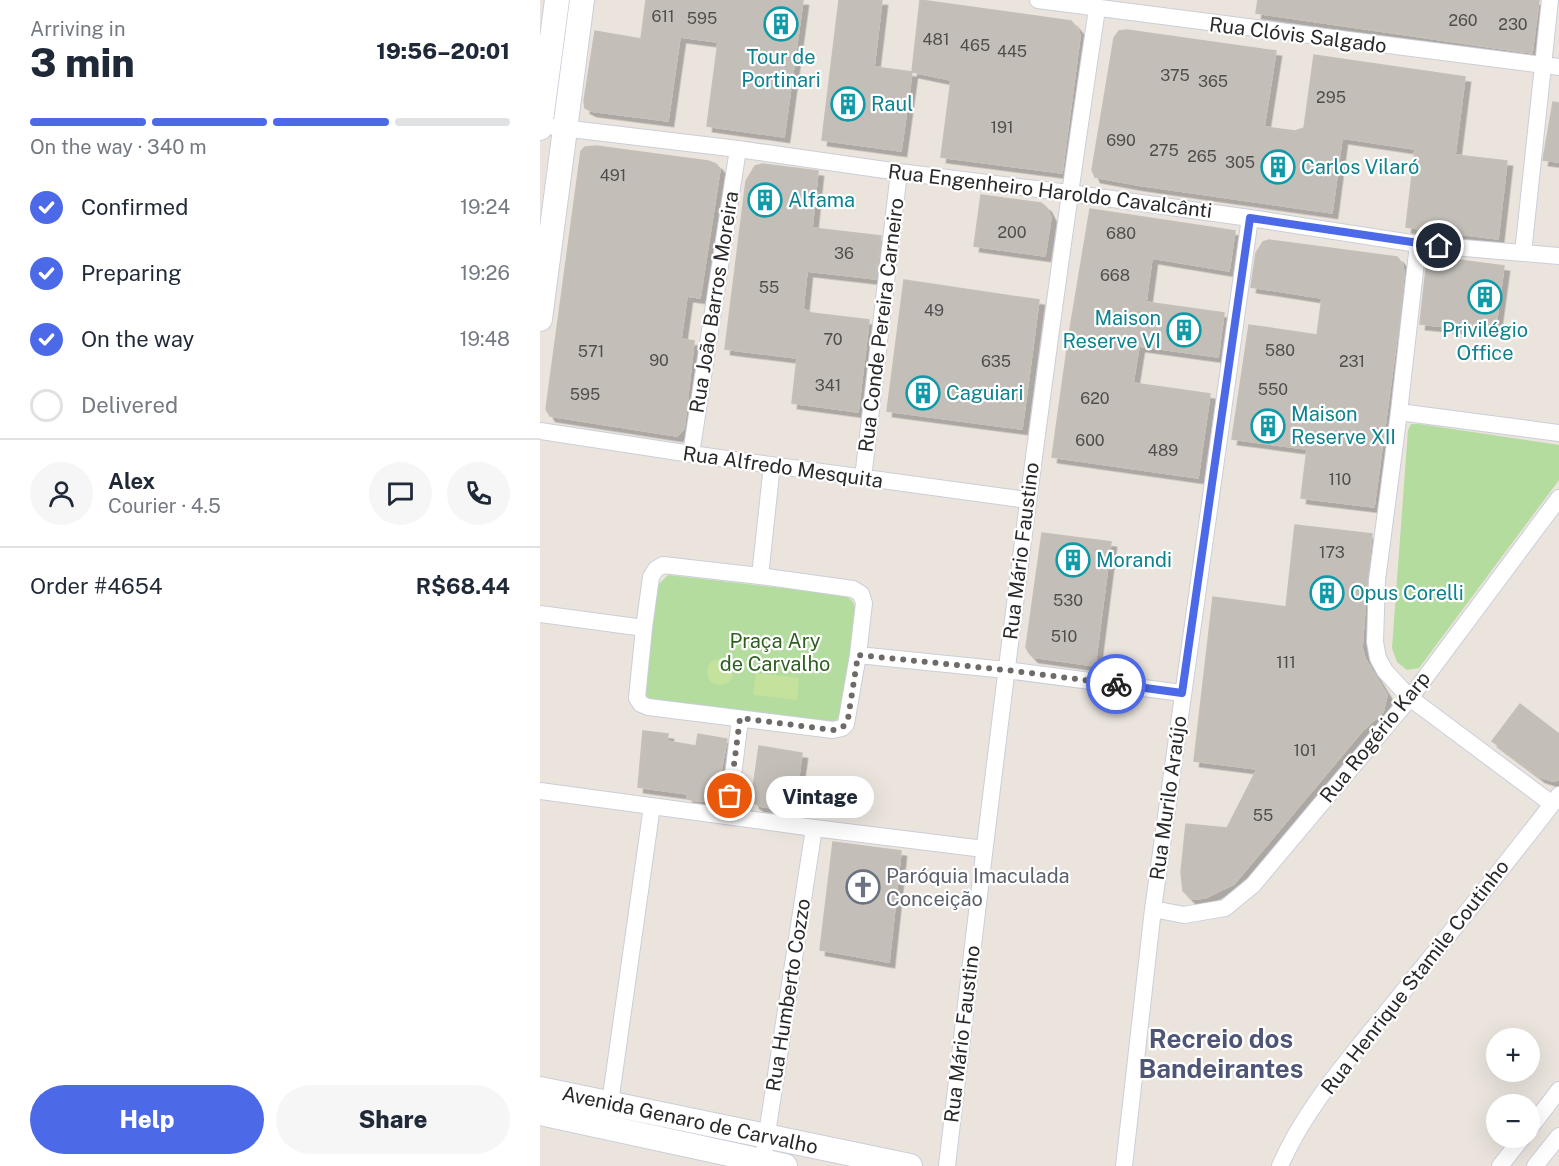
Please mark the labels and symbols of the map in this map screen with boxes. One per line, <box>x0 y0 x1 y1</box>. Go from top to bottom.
building icon: Tour de Portinari <box>763 6 799 42</box>
house number: 611 <box>652 7 674 26</box>
house number: 595 <box>687 9 717 28</box>
house number: 260 <box>1448 11 1478 30</box>
street label: Rua Clóvis Salgado <box>1208 12 1388 58</box>
house number: 230 <box>1498 15 1528 34</box>
house number: 481 <box>923 30 949 49</box>
house number: 465 <box>960 36 990 55</box>
house number: 445 <box>997 42 1027 61</box>
place label: Tour de Portinari <box>741 45 821 92</box>
house number: 375 <box>1160 66 1190 85</box>
house number: 365 <box>1198 72 1228 91</box>
building icon: Raul <box>830 86 866 122</box>
house number: 295 <box>1316 88 1346 107</box>
place label: Raul <box>871 92 913 116</box>
house number: 191 <box>990 118 1014 137</box>
house number: 690 <box>1106 131 1136 150</box>
house number: 275 <box>1149 141 1179 160</box>
house number: 265 <box>1187 147 1217 166</box>
building icon: Carlos Vilaró <box>1260 149 1296 185</box>
house number: 305 <box>1225 153 1255 172</box>
place label: Carlos Vilaró <box>1301 155 1419 179</box>
street label: Rua Engenheiro Haroldo Cavalcânti <box>887 159 1213 223</box>
house number: 491 <box>600 166 626 185</box>
building icon: Alfama <box>747 182 783 218</box>
place label: Alfama <box>788 188 855 212</box>
street label: Rua João Barros Moreira <box>685 189 743 415</box>
street label: Rua Conde Pereira Carneiro <box>853 196 909 454</box>
pin <box>1413 220 1464 271</box>
house number: 200 <box>997 223 1027 242</box>
house number: 680 <box>1106 224 1136 243</box>
house number: 36 <box>834 244 854 263</box>
house number: 668 <box>1100 266 1130 285</box>
house number: 55 <box>759 278 779 297</box>
building icon: Privilégio Office <box>1467 279 1503 315</box>
house number: 49 <box>924 301 944 320</box>
place label: Maison Reserve VI <box>1062 306 1161 353</box>
building icon: Maison Reserve VI <box>1166 312 1202 348</box>
place label: Privilégio Office <box>1442 318 1528 365</box>
house number: 70 <box>823 330 843 349</box>
house number: 580 <box>1265 341 1295 360</box>
house number: 571 <box>578 342 604 361</box>
house number: 90 <box>649 351 669 370</box>
house number: 635 <box>981 352 1011 371</box>
house number: 231 <box>1339 352 1365 371</box>
building icon: Caguiari <box>905 375 941 411</box>
house number: 341 <box>815 376 841 395</box>
house number: 550 <box>1258 380 1288 399</box>
place label: Caguiari <box>946 381 1023 405</box>
house number: 595 <box>570 385 600 404</box>
house number: 620 <box>1080 389 1110 408</box>
place label: Maison Reserve XII <box>1291 402 1396 449</box>
building icon: Maison Reserve XII <box>1250 408 1286 444</box>
house number: 600 <box>1075 431 1105 450</box>
street label: Rua Alfredo Mesquita <box>681 441 885 493</box>
house number: 489 <box>1148 441 1178 460</box>
street label: Rua Mário Faustino <box>998 461 1044 641</box>
house number: 110 <box>1329 470 1352 489</box>
building icon: Morandi <box>1055 542 1091 578</box>
house number: 173 <box>1319 543 1345 562</box>
place label: Morandi <box>1096 548 1172 572</box>
building icon: Opus Corelli <box>1309 575 1345 611</box>
place label: Opus Corelli <box>1350 581 1464 605</box>
house number: 530 <box>1053 591 1083 610</box>
house number: 510 <box>1051 627 1077 646</box>
park label: Praça Ary de Carvalho <box>720 629 830 676</box>
house number: 111 <box>1276 653 1296 672</box>
courier <box>1086 654 1146 714</box>
street label: Rua Rogério Karp <box>1315 667 1435 807</box>
street label: Rua Murilo Araújo <box>1145 714 1191 882</box>
house number: 101 <box>1294 741 1316 760</box>
pin <box>704 770 755 821</box>
callout: Vintage <box>766 775 874 817</box>
house number: 55 <box>1253 806 1273 825</box>
street label: Rua Henrique Stamile Coutinho <box>1316 855 1514 1099</box>
place label: Paróquia Imaculada Conceição <box>886 864 1070 911</box>
church icon: Paróquia Imaculada Conceição <box>845 869 881 905</box>
street label: Rua Humberto Cozzo <box>761 897 815 1093</box>
street label: Rua Mário Faustino <box>939 944 985 1124</box>
district label: Recreio dos Bandeirantes <box>1139 1023 1303 1084</box>
street label: Avenida Genaro de Carvalho <box>560 1081 820 1159</box>

